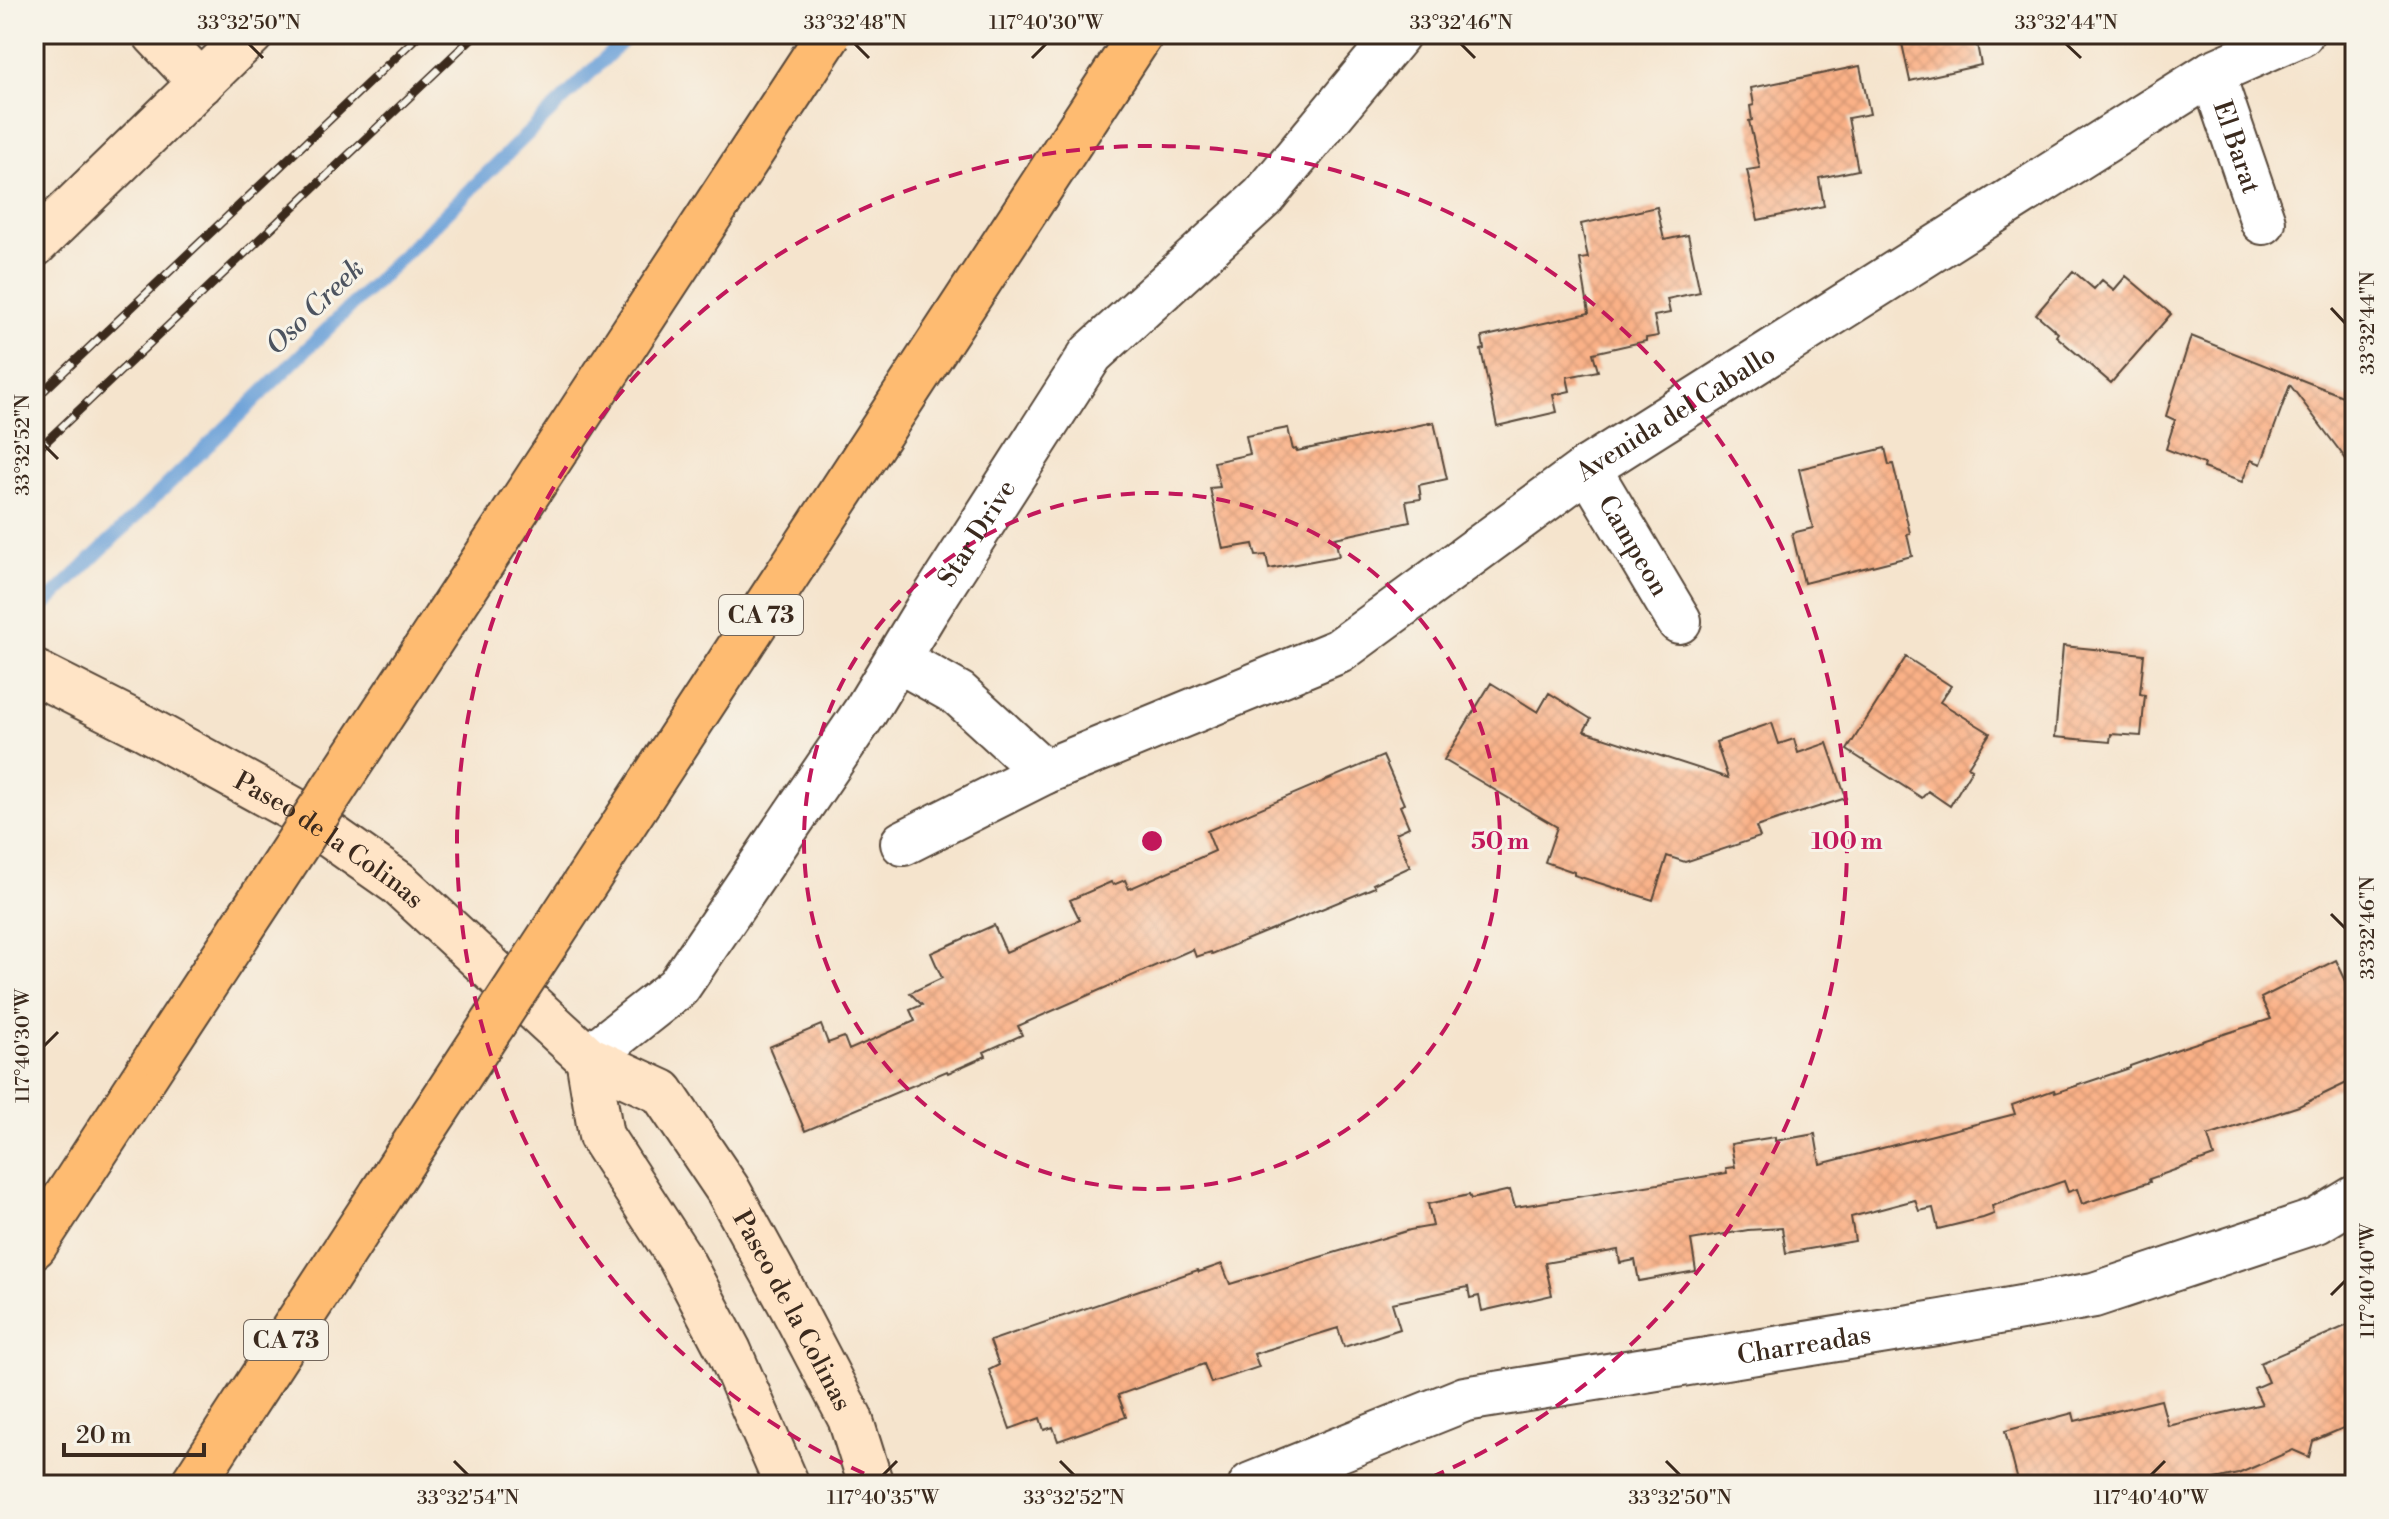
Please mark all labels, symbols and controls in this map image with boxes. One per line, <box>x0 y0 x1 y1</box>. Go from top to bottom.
text: 33°32'50"N <box>197 11 301 36</box>
text: 33°32'48"N <box>803 11 907 36</box>
text: 117°40'30"W <box>989 11 1104 36</box>
text: 33°32'46"N <box>1409 11 1513 36</box>
text: 33°32'44"N <box>2014 11 2118 36</box>
street label: El Barat <box>2206 97 2267 198</box>
water label: Oso Creek <box>258 251 372 363</box>
text: 33°32'44"N <box>2356 271 2381 375</box>
street label: Avenida del Caballo <box>1569 338 1782 489</box>
text: 33°32'52"N <box>11 394 36 496</box>
street label: Star Drive <box>931 474 1023 593</box>
street label: Campeon <box>1591 490 1676 602</box>
road number: CA 73 <box>719 595 803 635</box>
street label: Paseo de la Colinas <box>228 765 430 916</box>
centre of rings <box>1138 827 1166 855</box>
text: 50 m <box>1471 827 1529 857</box>
text: 100 m <box>1811 827 1883 857</box>
text: 33°32'46"N <box>2356 876 2381 980</box>
text: 117°40'30"W <box>11 988 36 1103</box>
street label: Paseo de la Colinas <box>725 1205 858 1416</box>
text: 117°40'40"W <box>2356 1223 2381 1339</box>
street label: Charreadas <box>1735 1319 1873 1372</box>
road number: CA 73 <box>244 1320 328 1360</box>
scale bar <box>64 1407 204 1457</box>
text: 20 m <box>76 1421 132 1451</box>
text: 33°32'54"N <box>417 1486 519 1511</box>
text: 117°40'35"W <box>827 1486 940 1511</box>
text: 33°32'52"N <box>1023 1486 1125 1511</box>
text: 33°32'50"N <box>1628 1486 1732 1511</box>
text: 117°40'40"W <box>2093 1486 2209 1511</box>

